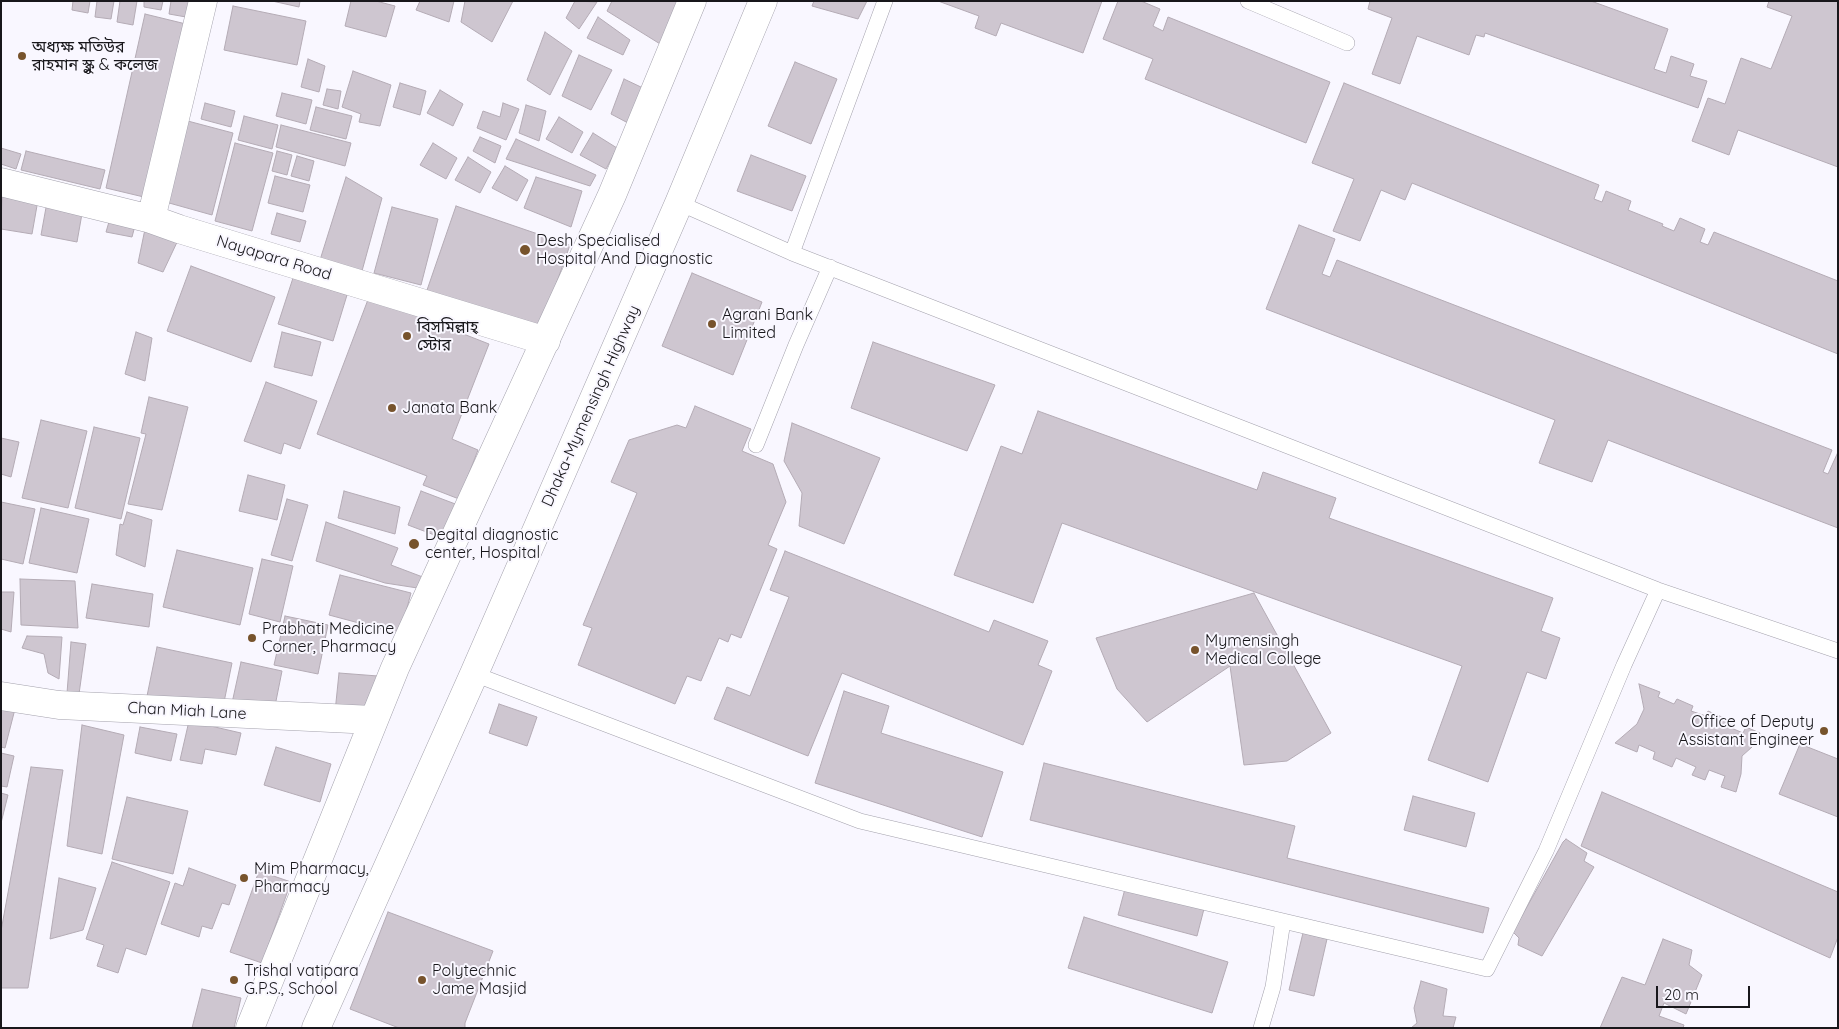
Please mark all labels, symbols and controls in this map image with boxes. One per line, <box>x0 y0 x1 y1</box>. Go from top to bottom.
place label: অধ্যক্ষ মতিউর রাহমান স্কুল & কলেজ <box>32 37 158 75</box>
marker: অধ্যক্ষ মতিউর রাহমান স্কুল & কলেজ <box>16 50 28 62</box>
street label: Nayapara Road <box>214 231 334 285</box>
place label: Desh Specialised Hospital And Diagnostic <box>536 231 713 269</box>
marker: Desh Specialised Hospital And Diagnostic <box>518 243 532 257</box>
street label: Dhaka-Mymensingh Highway <box>538 302 644 510</box>
place label: Agrani Bank Limited <box>722 305 813 343</box>
place label: বিসমিল্লাহ্ স্টোর <box>417 317 478 355</box>
marker: Agrani Bank Limited <box>706 318 718 330</box>
marker: বিসমিল্লাহ্ স্টোর <box>401 330 413 342</box>
place label: Janata Bank <box>402 398 497 418</box>
marker: Janata Bank <box>386 402 398 414</box>
place label: Degital diagnostic center, Hospital <box>425 525 559 563</box>
marker: Degital diagnostic center, Hospital <box>407 537 421 551</box>
place label: Prabhati Medicine Corner, Pharmacy <box>262 619 396 657</box>
place label: Mymensingh Medical College <box>1205 631 1321 669</box>
marker: Prabhati Medicine Corner, Pharmacy <box>246 632 258 644</box>
marker: Mymensingh Medical College <box>1189 644 1201 656</box>
street label: Chan Miah Lane <box>127 698 247 724</box>
place label: Office of Deputy Assistant Engineer <box>1678 712 1814 750</box>
marker: Office of Deputy Assistant Engineer <box>1818 725 1830 737</box>
place label: Mim Pharmacy, Pharmacy <box>254 859 369 897</box>
marker: Mim Pharmacy, Pharmacy <box>238 872 250 884</box>
place label: Trishal vatipara G.P.S., School <box>244 961 359 999</box>
place label: Polytechnic Jame Masjid <box>432 961 527 999</box>
marker: Trishal vatipara G.P.S., School <box>228 974 240 986</box>
marker: Polytechnic Jame Masjid <box>416 974 428 986</box>
scale bar <box>1659 976 1753 1008</box>
text: 20 m <box>1664 985 1699 1004</box>

